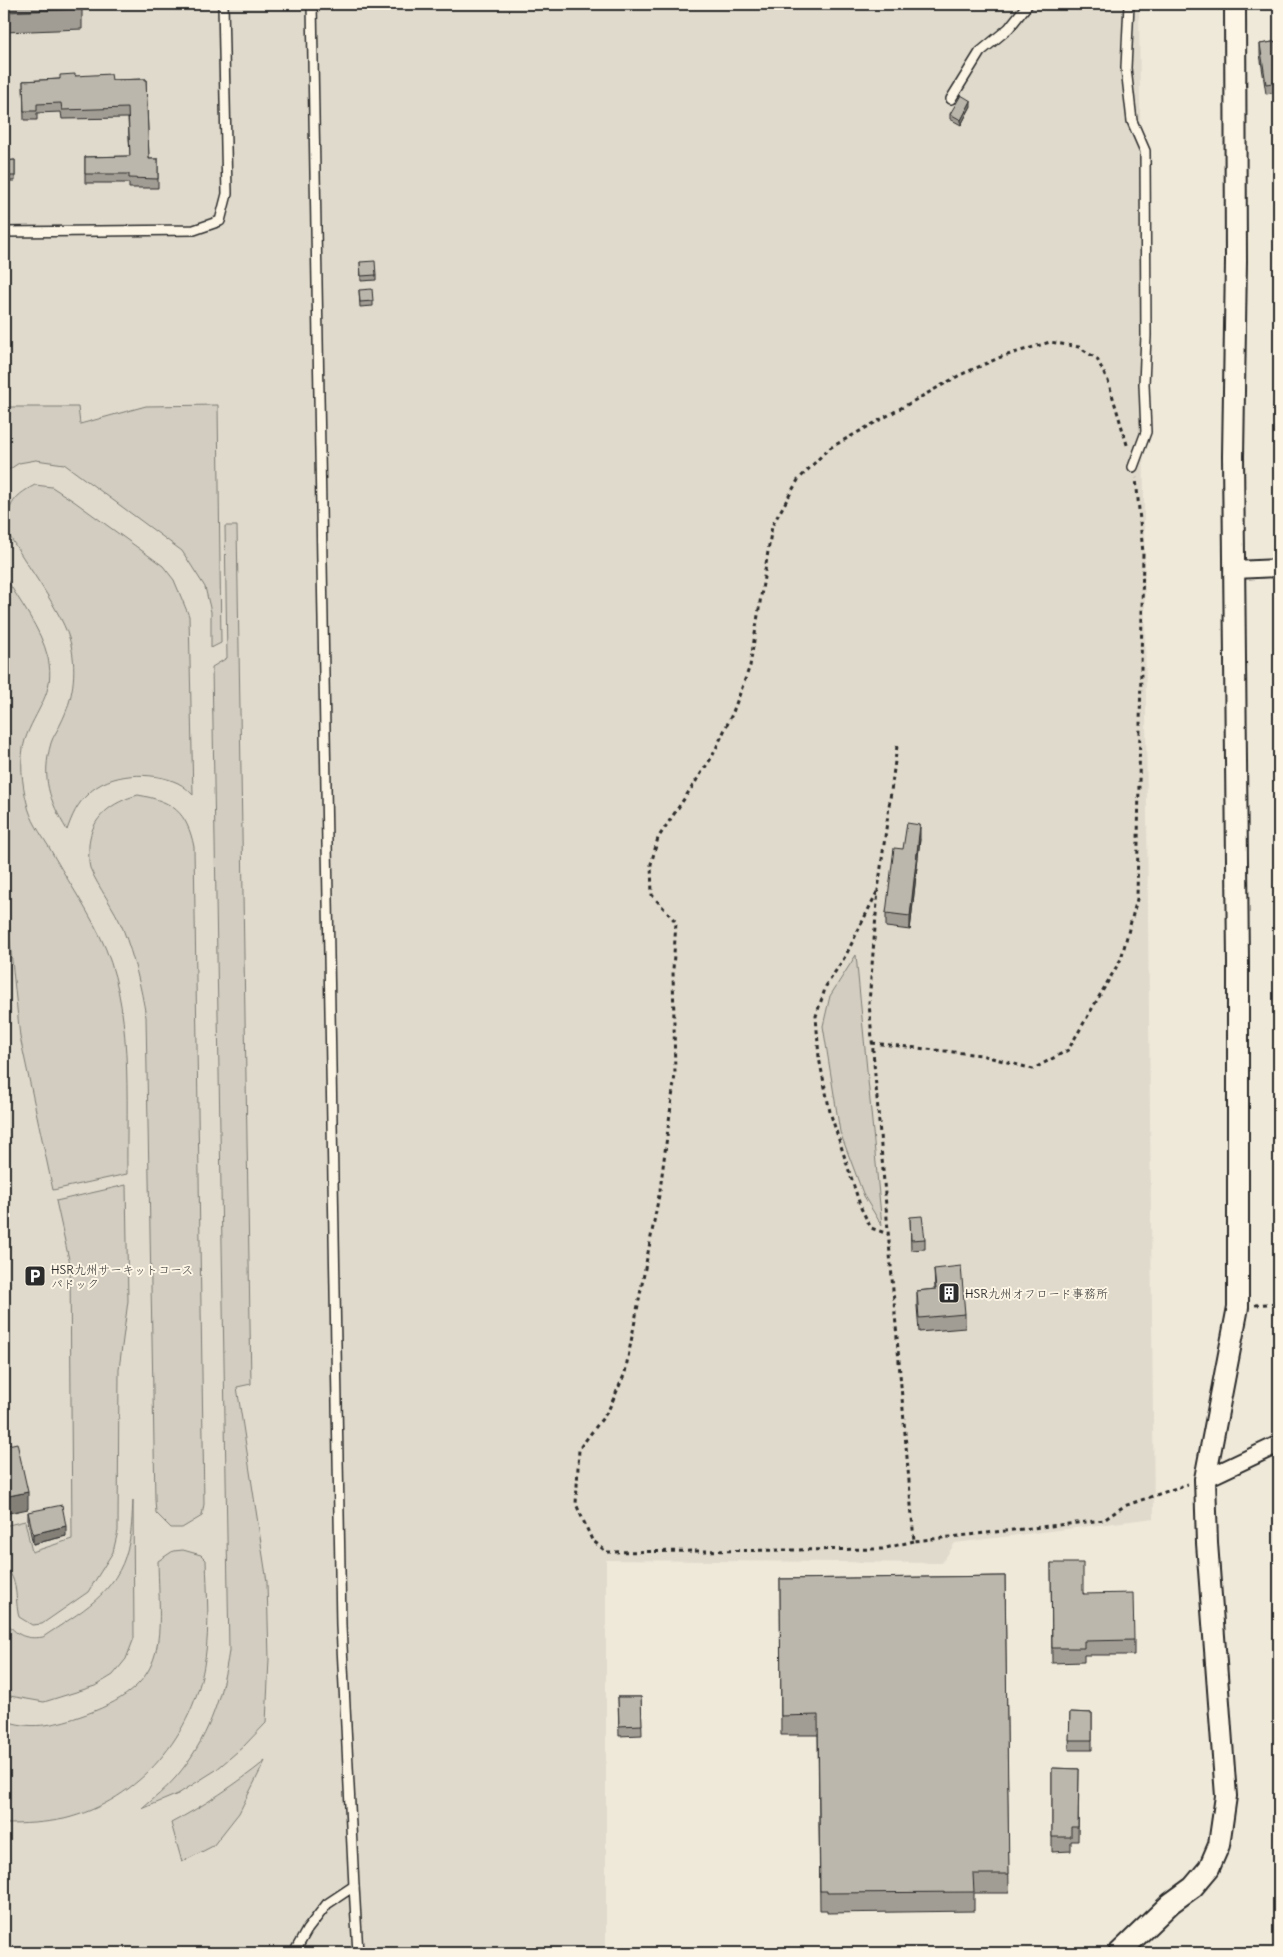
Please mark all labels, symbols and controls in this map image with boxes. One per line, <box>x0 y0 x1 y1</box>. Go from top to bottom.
place label: HSR九州サーキットコース パドック <box>51 1262 193 1291</box>
parking icon: HSR九州サーキットコース パドック <box>23 1264 47 1288</box>
building icon: HSR九州オフロード事務所 <box>937 1281 961 1305</box>
place label: HSR九州オフロード事務所 <box>965 1286 1108 1301</box>

